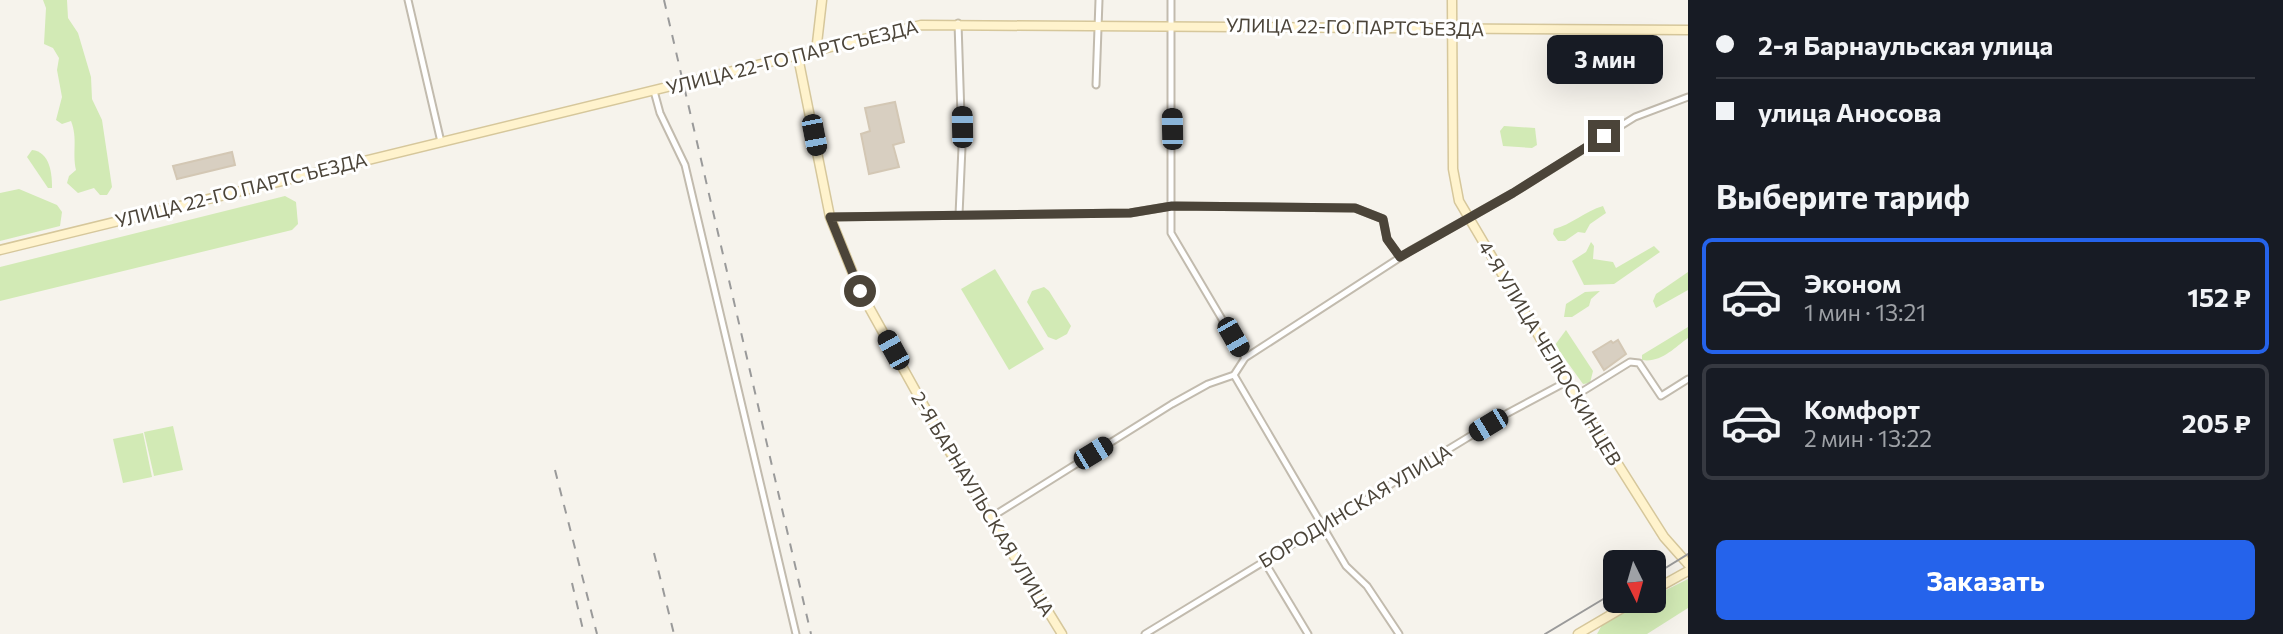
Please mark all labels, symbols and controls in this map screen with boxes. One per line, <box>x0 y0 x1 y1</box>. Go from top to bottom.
street label: УЛИЦА 22-ГО ПАРТСЪЕЗДА <box>1226 13 1484 40</box>
street label: УЛИЦА 22-ГО ПАРТСЪЕЗДА <box>664 14 920 99</box>
text: 2-я Барнаульская улица <box>1758 29 2053 60</box>
callout: 3 мин <box>1546 34 1662 83</box>
text: 3 мин <box>1574 45 1636 73</box>
text: улица Аносова <box>1758 96 1941 127</box>
car <box>952 106 973 148</box>
car <box>1162 108 1183 150</box>
car <box>800 112 829 158</box>
route end <box>1588 120 1620 152</box>
street label: УЛИЦА 22-ГО ПАРТСЪЕЗДА <box>113 147 369 232</box>
text: Выберите тариф <box>1716 176 1970 216</box>
street label: 4-Я УЛИЦА ЧЕЛЮСКИНЦЕВ <box>1474 236 1627 469</box>
icon: car <box>1720 265 1783 328</box>
text: Эконом <box>1804 267 1901 298</box>
route start <box>844 275 876 307</box>
text: 152 ₽ <box>2187 281 2251 312</box>
text: 1 мин · 13:21 <box>1804 298 1926 326</box>
car <box>1214 314 1253 360</box>
car <box>874 327 913 373</box>
street label: 2-Я БАРНАУЛЬСКАЯ УЛИЦА <box>907 387 1060 620</box>
icon: car <box>1720 391 1783 454</box>
text: Комфорт <box>1804 393 1920 424</box>
car <box>1465 405 1512 445</box>
text: 205 ₽ <box>2182 407 2251 438</box>
text: 2 мин · 13:22 <box>1804 424 1932 452</box>
car <box>1070 433 1117 473</box>
street label: БОРОДИНСКАЯ УЛИЦА <box>1254 439 1455 572</box>
button: Заказать <box>1716 540 2255 620</box>
north arrow <box>1603 550 1666 612</box>
map controls <box>1603 550 1666 613</box>

